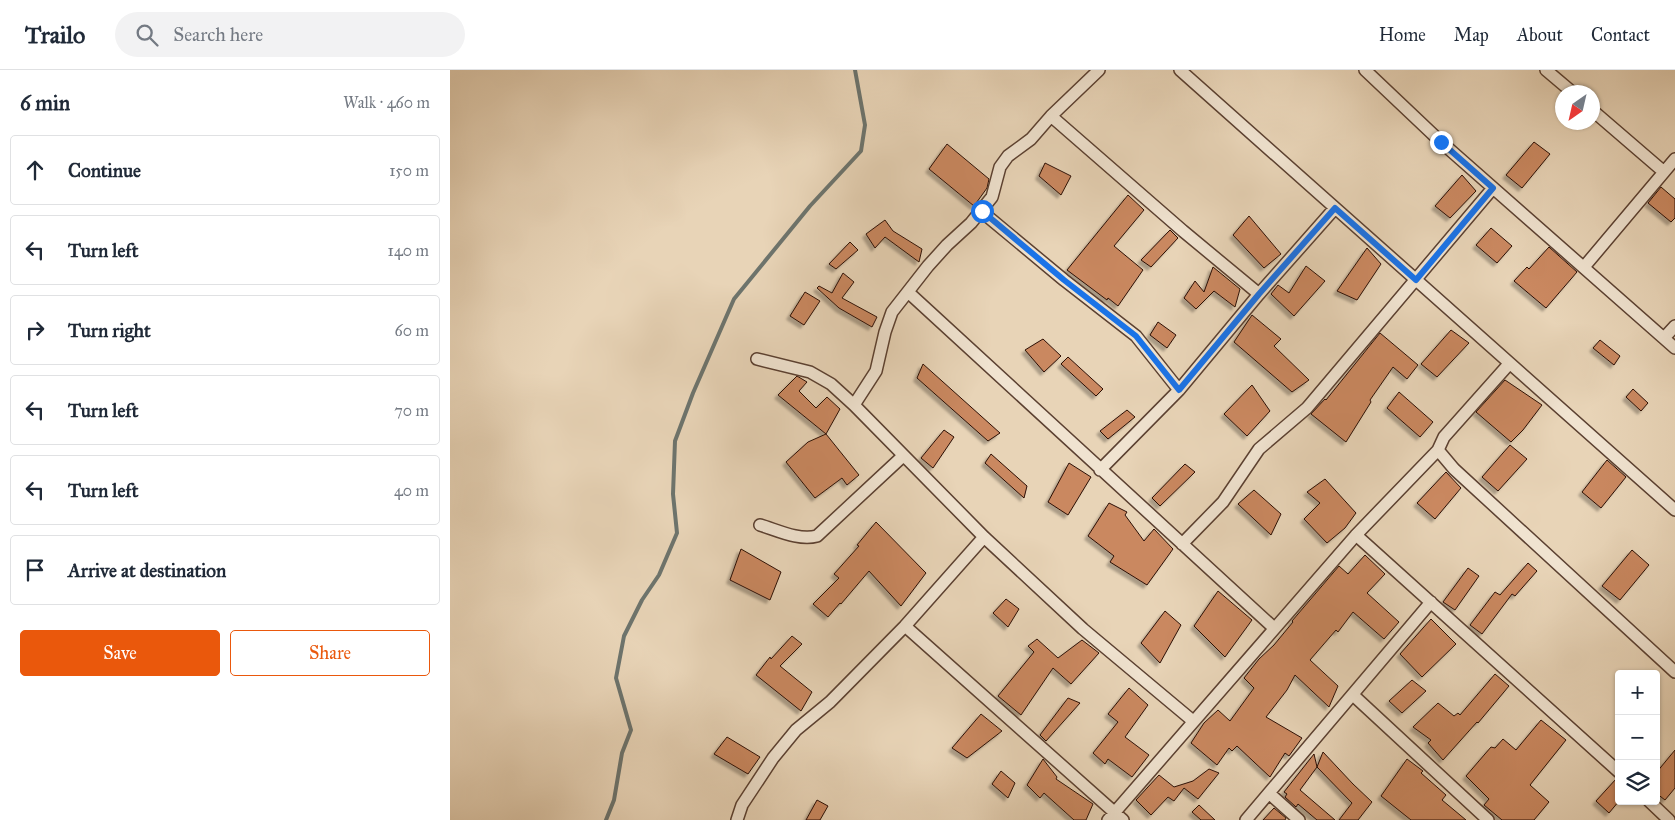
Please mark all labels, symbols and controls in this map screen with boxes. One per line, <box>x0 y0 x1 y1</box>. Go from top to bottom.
search box <box>115 12 465 57</box>
text: Trailo <box>25 20 85 50</box>
icon: search <box>133 21 161 49</box>
text: Search here <box>173 23 263 46</box>
text: Home <box>1379 24 1426 46</box>
text: Map <box>1454 24 1489 46</box>
text: About <box>1517 24 1563 46</box>
text: Contact <box>1591 24 1650 46</box>
north arrow <box>1555 85 1600 130</box>
text: 6 min <box>20 90 70 116</box>
text: Walk · 460 m <box>343 93 430 112</box>
route end <box>1430 131 1453 154</box>
icon: ahead <box>21 156 49 184</box>
text: Continue <box>68 159 141 182</box>
text: 150 m <box>389 161 429 180</box>
route start <box>971 200 994 223</box>
icon: left <box>21 236 49 264</box>
text: Turn left <box>68 239 138 262</box>
text: 140 m <box>388 241 429 260</box>
icon: right <box>21 316 49 344</box>
text: Turn right <box>68 319 151 342</box>
text: 60 m <box>395 321 429 340</box>
icon: left <box>21 396 49 424</box>
text: Turn left <box>68 399 138 422</box>
text: 70 m <box>394 401 429 420</box>
icon: left <box>21 476 49 504</box>
text: Turn left <box>68 479 138 502</box>
text: 40 m <box>394 481 429 500</box>
icon: arrive <box>21 556 49 584</box>
text: Arrive at destination <box>68 559 226 582</box>
button: Save <box>20 630 220 676</box>
button: Share <box>230 630 430 676</box>
map controls <box>1615 670 1660 805</box>
button: + <box>1615 670 1660 715</box>
button: − <box>1615 715 1660 760</box>
button: layers <box>1615 760 1660 805</box>

